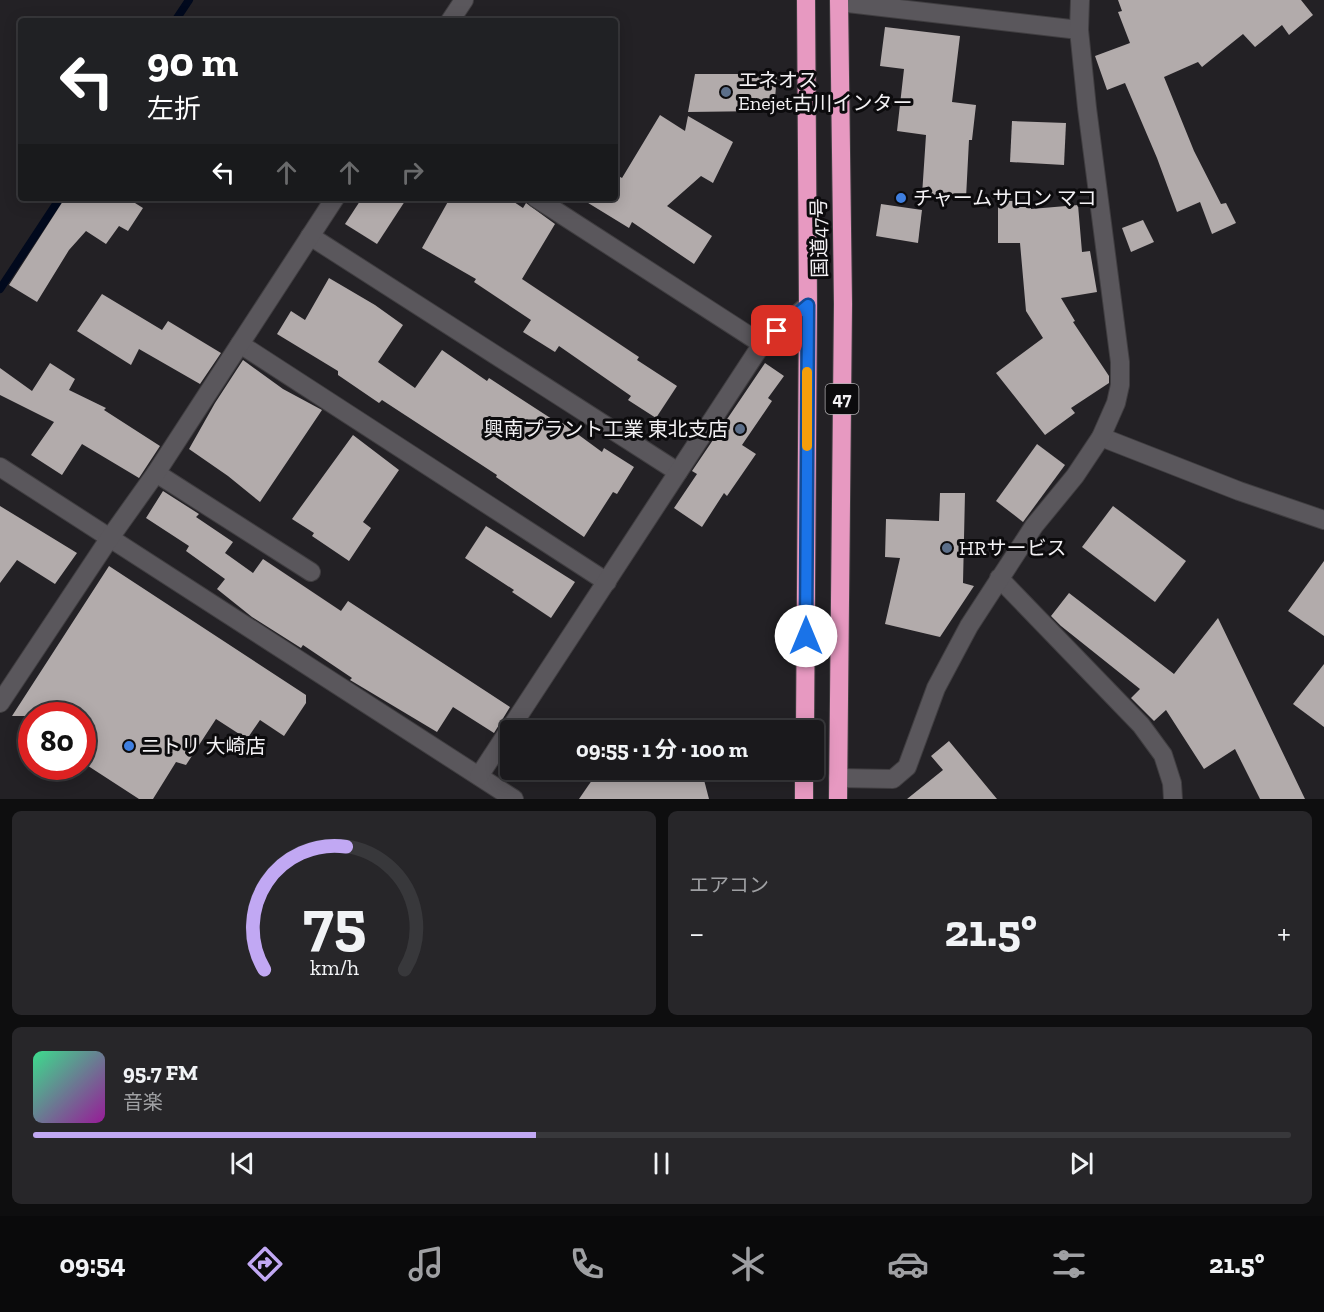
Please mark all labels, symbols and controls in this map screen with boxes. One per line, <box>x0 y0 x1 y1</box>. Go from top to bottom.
text: 90 m <box>147 36 238 87</box>
icon: left <box>48 42 126 120</box>
place label: エネオス Enejet古川インター <box>738 68 912 115</box>
marker: エネオス Enejet古川インター <box>719 85 733 99</box>
text: 左折 <box>147 93 201 125</box>
icon: left <box>207 156 240 189</box>
icon: ahead <box>270 156 303 189</box>
icon: ahead <box>333 156 366 189</box>
icon: right <box>396 156 429 189</box>
place label: チャームサロン マコ <box>913 186 1097 210</box>
marker: チャームサロン マコ <box>894 191 908 205</box>
street label: 国道47号 <box>806 198 832 278</box>
pin <box>751 305 802 356</box>
icon: arrive <box>760 314 793 347</box>
road number: 47 <box>826 384 858 414</box>
place label: 興南プラント工業 東北支店 <box>483 417 728 441</box>
marker: 興南プラント工業 東北支店 <box>733 422 747 436</box>
place label: HRサービス <box>959 536 1066 560</box>
marker: HRサービス <box>940 541 954 555</box>
position arrow <box>774 604 838 668</box>
speed limit sign: 80 <box>18 702 96 780</box>
place label: ニトリ 大崎店 <box>141 734 266 758</box>
text: 09:55 · 1 分 · 100 m <box>576 736 748 763</box>
marker: ニトリ 大崎店 <box>122 739 136 753</box>
text: エアコン <box>689 873 769 897</box>
text: 75 <box>302 885 366 960</box>
text: 21.5° <box>945 904 1037 958</box>
text: − <box>689 913 704 952</box>
text: + <box>1277 913 1291 952</box>
text: km/h <box>310 955 358 980</box>
text: 95.7 FM <box>123 1059 198 1086</box>
text: 音楽 <box>123 1090 163 1114</box>
icon: previous <box>226 1147 259 1180</box>
icon: pause <box>645 1147 678 1180</box>
icon: next <box>1065 1147 1098 1180</box>
icon: directions <box>244 1243 286 1285</box>
icon: music <box>405 1243 447 1285</box>
icon: phone <box>566 1243 608 1285</box>
icon: climate <box>727 1243 769 1285</box>
icon: car <box>887 1243 929 1285</box>
icon: filters <box>1048 1243 1090 1285</box>
text: 09:54 <box>59 1248 126 1280</box>
text: 21.5° <box>1209 1248 1265 1280</box>

